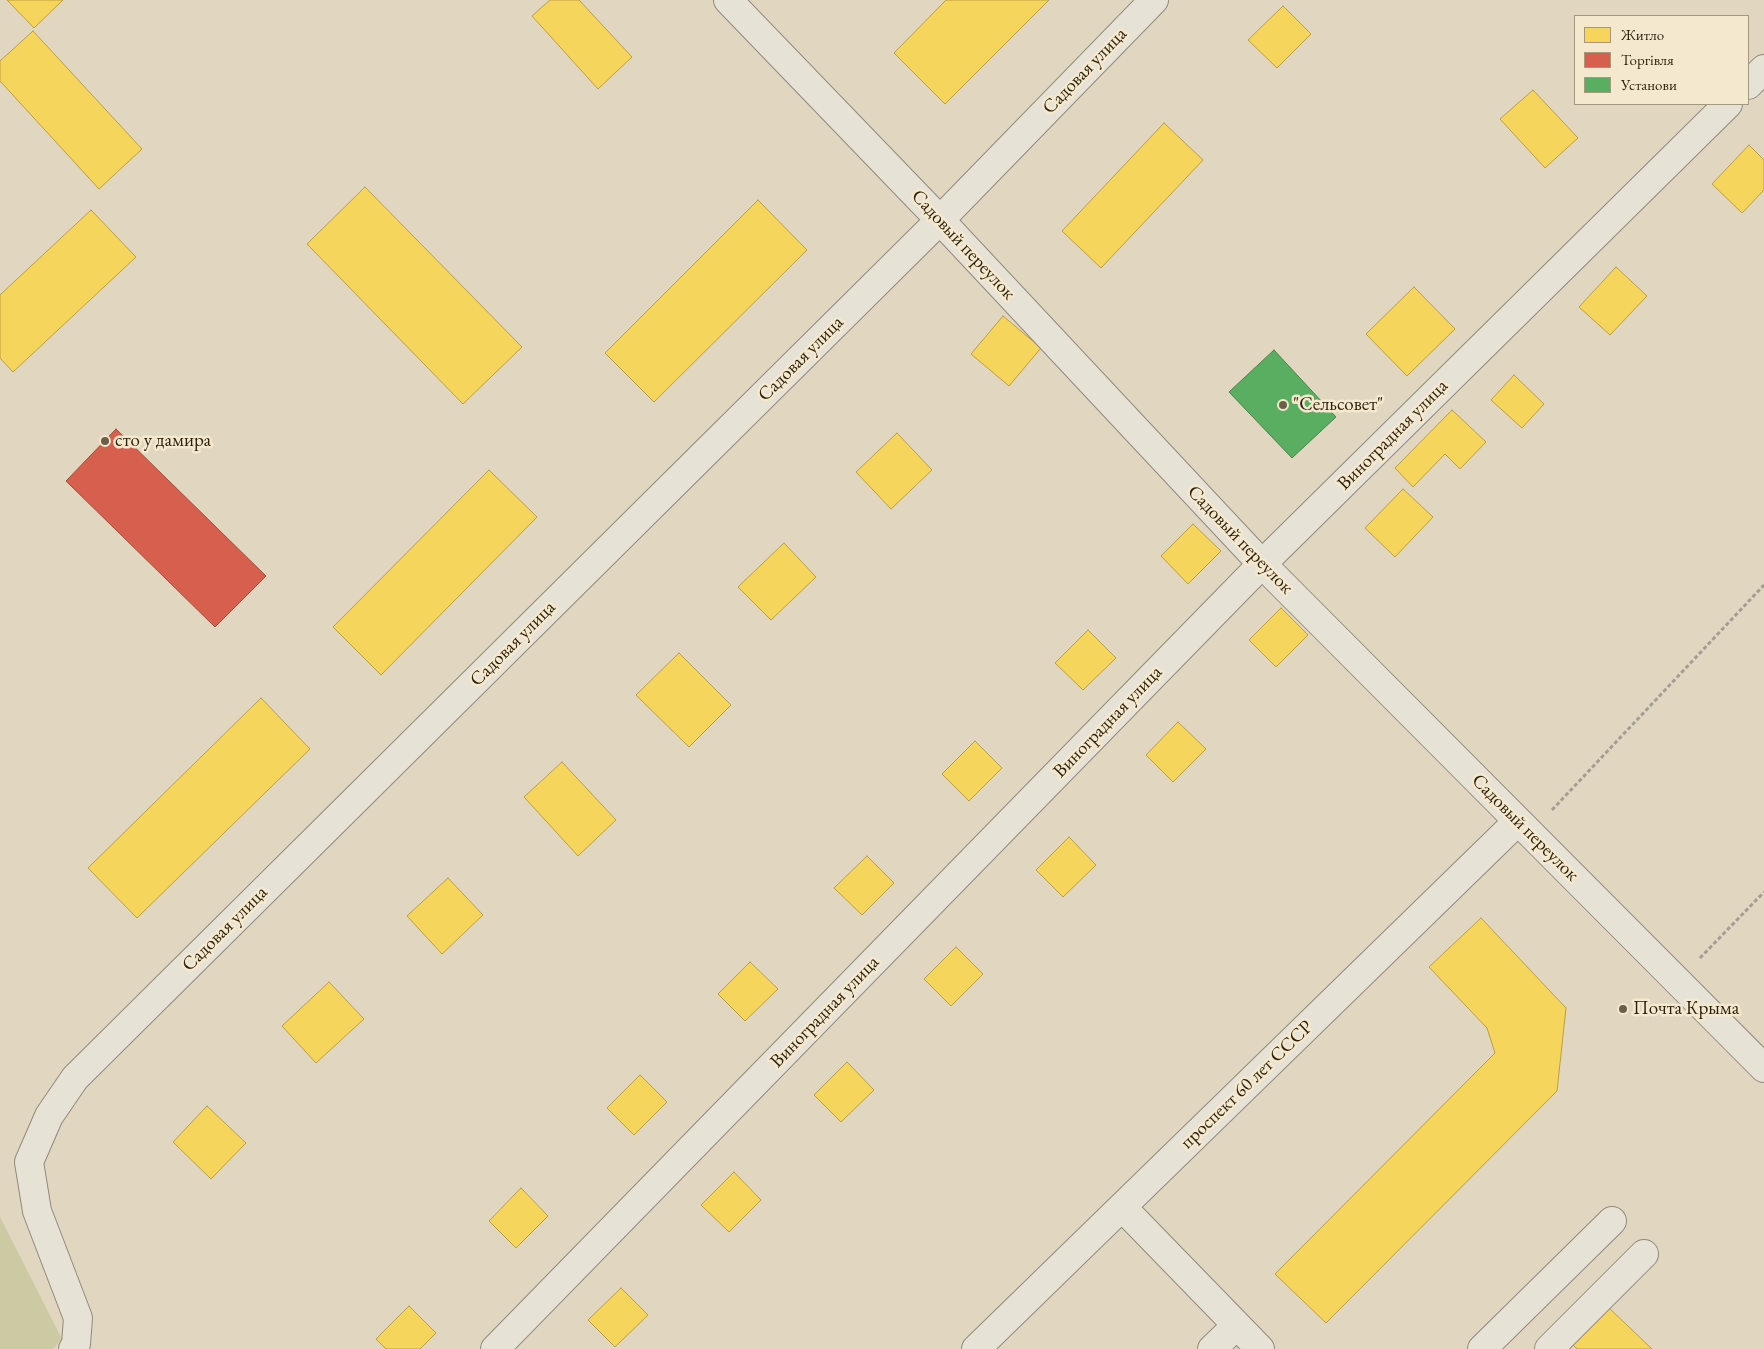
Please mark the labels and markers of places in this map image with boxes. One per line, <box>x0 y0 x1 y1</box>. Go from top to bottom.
place label: "Сельсовет" <box>1293 394 1383 416</box>
marker: "Сельсовет" <box>1277 399 1289 411</box>
place label: сто у дамира <box>115 430 211 452</box>
marker: сто у дамира <box>99 435 111 447</box>
place label: Почта Крыма <box>1633 998 1739 1020</box>
marker: Почта Крыма <box>1617 1003 1629 1015</box>

